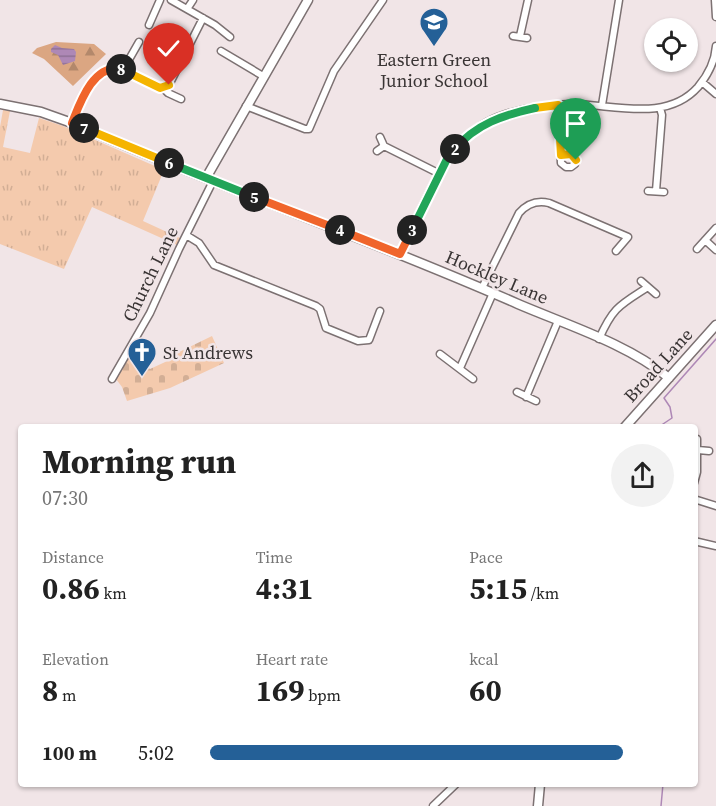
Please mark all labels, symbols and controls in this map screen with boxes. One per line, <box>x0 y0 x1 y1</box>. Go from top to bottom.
school or university icon: Eastern Green Junior School <box>418 6 450 48</box>
map controls <box>644 18 698 72</box>
button: locate <box>644 18 698 72</box>
pin <box>143 23 194 85</box>
icon: check <box>152 32 185 65</box>
place label: Eastern Green Junior School <box>377 47 491 93</box>
pin: 8 <box>106 54 136 84</box>
text: 8 <box>117 58 125 80</box>
pin <box>550 98 601 160</box>
icon: arrive <box>559 107 592 140</box>
pin: 7 <box>69 113 99 143</box>
text: 7 <box>80 117 88 139</box>
pin: 2 <box>440 134 470 164</box>
text: 2 <box>451 138 459 160</box>
pin: 6 <box>154 148 184 178</box>
text: 6 <box>165 152 173 174</box>
pin: 5 <box>239 182 269 212</box>
text: 5 <box>250 186 258 208</box>
pin: 4 <box>325 215 355 245</box>
pin: 3 <box>397 215 427 245</box>
text: 4 <box>336 219 344 241</box>
text: 3 <box>408 219 416 241</box>
street label: Church Lane <box>116 222 184 326</box>
street label: Hockley Lane <box>442 244 552 310</box>
street label: Broad Lane <box>618 322 698 408</box>
church icon: St Andrews <box>126 336 158 378</box>
place label: St Andrews <box>163 340 253 365</box>
text: Morning run <box>42 439 236 484</box>
button: share <box>611 444 674 507</box>
text: 07:30 <box>42 484 88 512</box>
text: Distance <box>42 546 104 568</box>
text: Time <box>256 546 293 568</box>
text: Pace <box>469 546 503 568</box>
text: 0.86 <box>42 568 100 609</box>
text: 4:31 <box>256 568 313 609</box>
text: 5:15 <box>469 568 527 609</box>
text: km <box>100 582 127 604</box>
text: /km <box>527 582 559 604</box>
text: Elevation <box>42 648 109 670</box>
text: Heart rate <box>256 648 328 670</box>
text: kcal <box>469 648 498 670</box>
text: 8 <box>42 670 58 711</box>
text: 169 <box>256 670 304 711</box>
text: 60 <box>469 670 502 711</box>
text: m <box>58 684 76 706</box>
text: bpm <box>304 684 341 706</box>
text: 100 m <box>42 739 97 767</box>
text: 5:02 <box>138 739 174 767</box>

